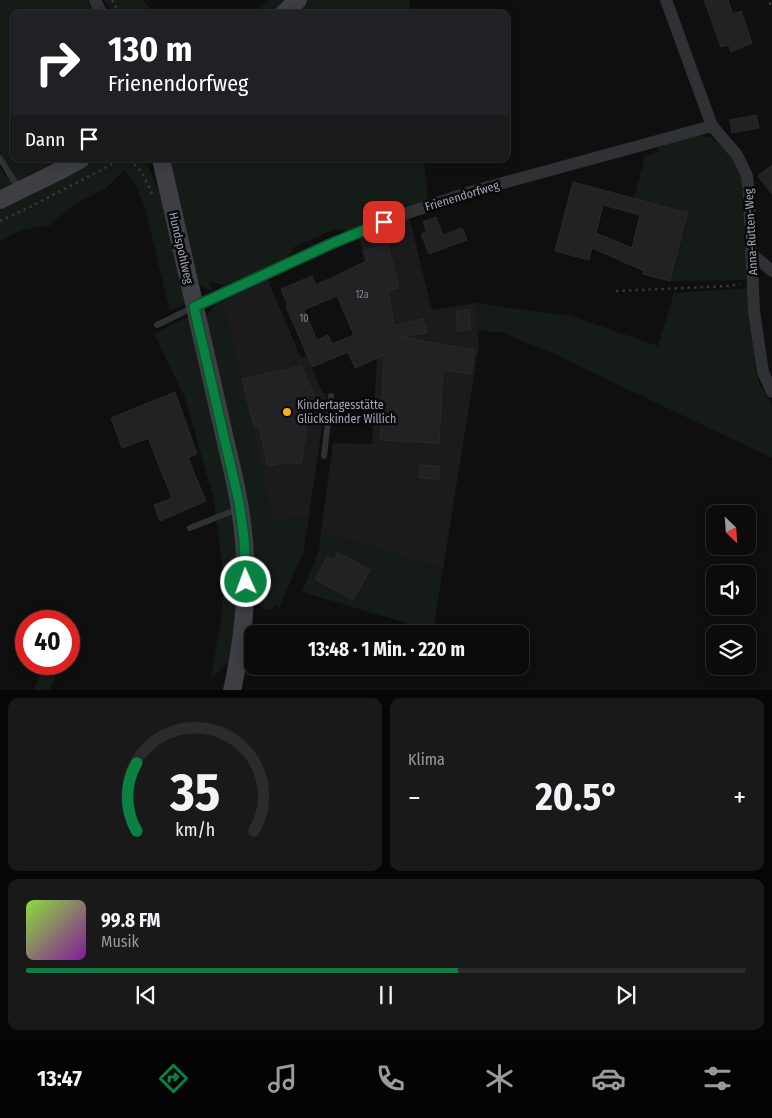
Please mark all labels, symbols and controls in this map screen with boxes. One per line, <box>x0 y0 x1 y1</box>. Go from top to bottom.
text: 130 m <box>108 28 192 70</box>
icon: right <box>25 30 90 95</box>
text: Frienendorfweg <box>108 70 248 97</box>
icon: arrive <box>75 125 103 153</box>
text: Dann <box>25 128 65 151</box>
street label: Frienendorfweg <box>423 178 501 214</box>
street label: Anna-Rütten-Weg <box>742 188 760 276</box>
pin <box>363 201 405 243</box>
icon: arrive <box>370 208 398 236</box>
street label: Hundspohlweg <box>166 211 196 286</box>
house number: 12a <box>355 289 369 301</box>
house number: 10 <box>299 313 309 325</box>
place label: Kindertagesstätte Glückskinder Willich <box>297 398 396 426</box>
marker: Kindertagesstätte Glückskinder Willich <box>281 406 293 418</box>
north arrow <box>706 505 756 555</box>
map controls <box>706 505 756 675</box>
position arrow <box>219 555 271 607</box>
button: sound <box>706 565 756 615</box>
speed limit sign: 40 <box>15 610 80 675</box>
button: layers <box>706 625 756 675</box>
text: 13:48 · 1 Min. · 220 m <box>308 638 465 661</box>
text: Klima <box>408 750 445 769</box>
text: 35 <box>169 761 220 824</box>
text: 20.5° <box>535 774 619 820</box>
text: − <box>408 781 421 814</box>
text: + <box>733 781 746 814</box>
text: km/h <box>175 819 215 841</box>
text: 99.8 FM <box>101 909 161 932</box>
text: Musik <box>101 932 139 951</box>
icon: previous <box>132 981 160 1009</box>
icon: pause <box>372 981 400 1009</box>
icon: next <box>612 981 640 1009</box>
icon: directions <box>156 1061 191 1096</box>
icon: music <box>265 1061 300 1096</box>
icon: phone <box>373 1061 408 1096</box>
icon: climate <box>482 1061 517 1096</box>
icon: car <box>591 1061 626 1096</box>
icon: filters <box>700 1061 735 1096</box>
text: 13:47 <box>37 1065 82 1092</box>

